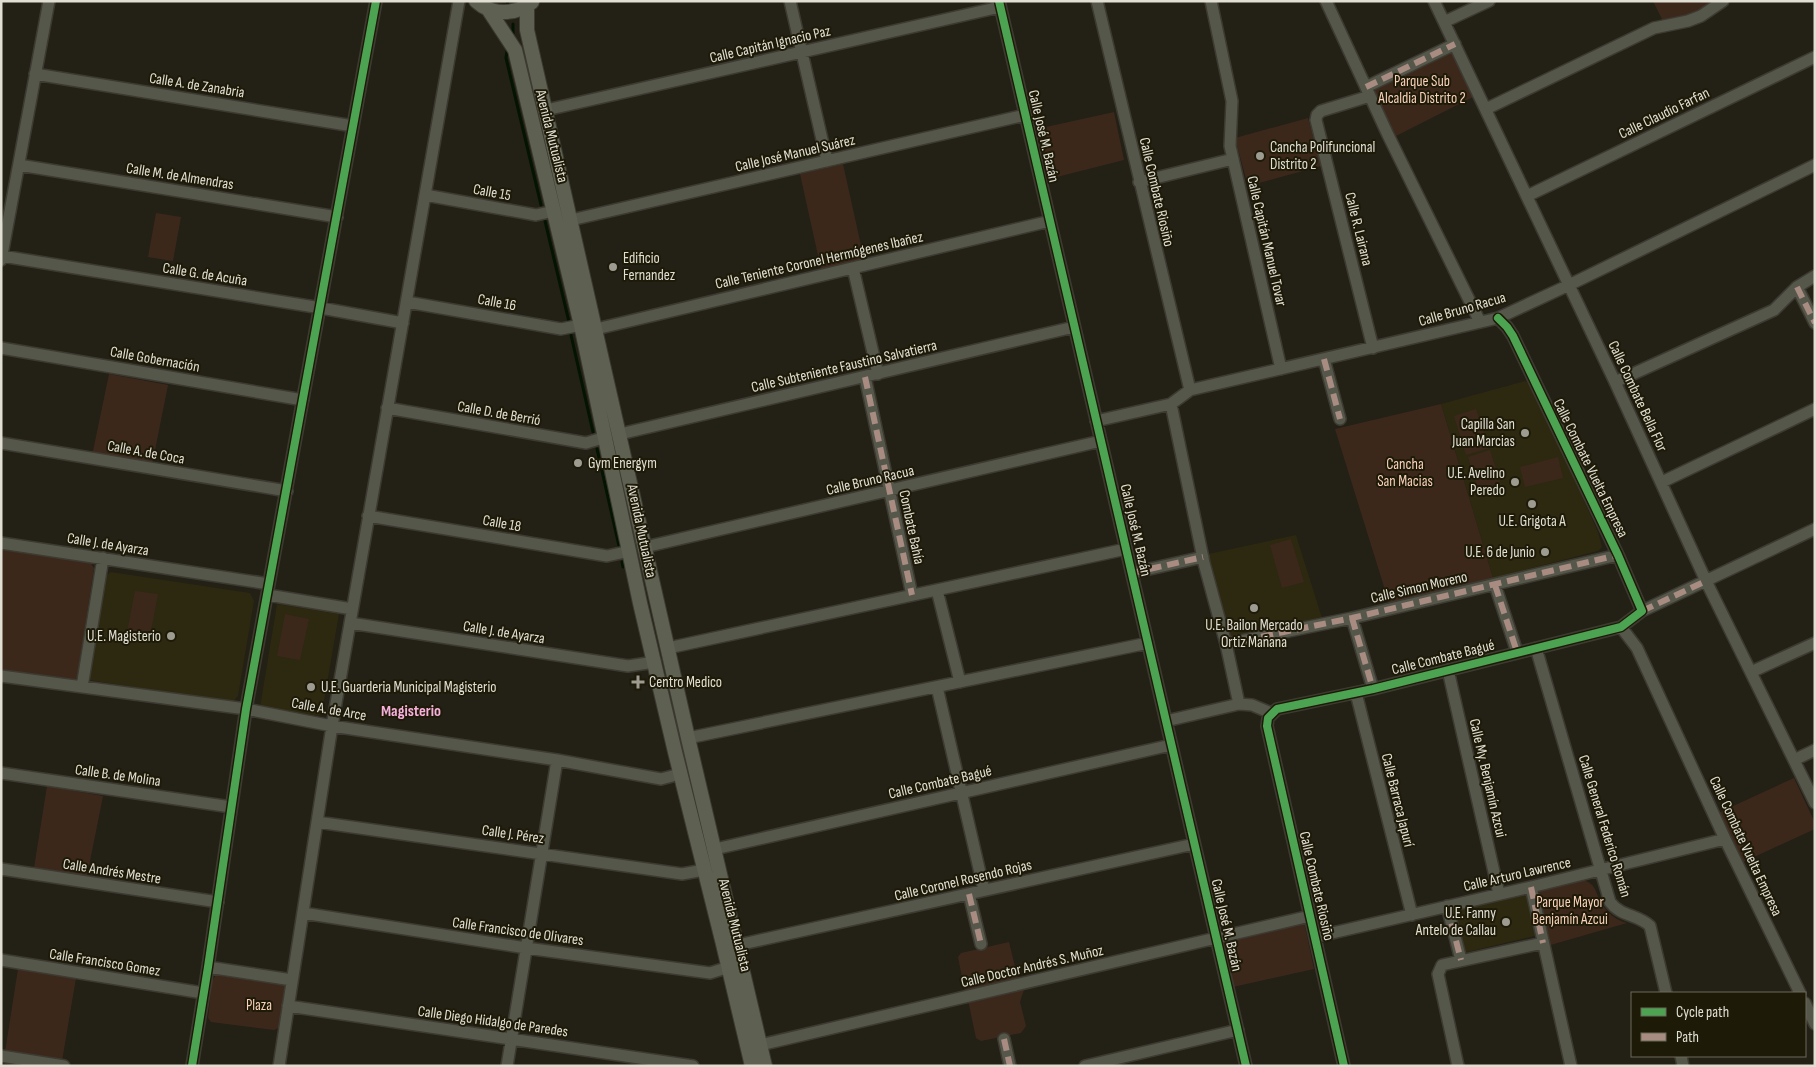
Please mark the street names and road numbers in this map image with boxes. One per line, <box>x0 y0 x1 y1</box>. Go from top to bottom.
street label: Calle Capitán Ignacio Paz <box>708 21 833 68</box>
street label: Calle A. de Zanabria <box>148 69 246 102</box>
street label: Calle Claudio Farfan <box>1616 83 1713 144</box>
street label: Avenida Mutualista <box>531 87 572 185</box>
street label: Calle José M. Bazán <box>1024 88 1063 184</box>
street label: Calle José Manuel Suárez <box>733 130 857 177</box>
street label: Calle Combate Riosiño <box>1135 136 1178 249</box>
street label: Calle M. de Almendras <box>125 159 235 194</box>
street label: Calle Capitán Manuel Tovar <box>1242 174 1291 309</box>
street label: Calle 15 <box>472 180 512 205</box>
street label: Calle R. Lairana <box>1340 190 1377 268</box>
street label: Calle Teniente Coronel Hermógenes Ibañez <box>713 227 925 294</box>
street label: Calle G. de Acuña <box>161 258 249 291</box>
street label: Calle Bruno Racua <box>1416 288 1508 331</box>
street label: Calle 16 <box>476 290 518 315</box>
street label: Calle Subteniente Faustino Salvatierra <box>749 336 939 397</box>
street label: Calle Combate Bella Flor <box>1604 338 1672 455</box>
street label: Calle Gobernación <box>109 342 201 377</box>
street label: Calle Combate Vuelta Empresa <box>1549 396 1633 541</box>
street label: Calle D. de Berrió <box>456 397 542 430</box>
street label: Calle A. de Coca <box>106 436 186 469</box>
street label: Calle Bruno Racua <box>824 461 916 500</box>
street label: Avenida Mutualista <box>622 482 661 580</box>
street label: Calle José M. Bazán <box>1116 482 1155 578</box>
street label: Combate Bahía <box>894 488 929 566</box>
street label: Calle 18 <box>481 511 523 536</box>
street label: Calle J. de Ayarza <box>66 529 150 560</box>
street label: Calle Simon Moreno <box>1369 567 1469 608</box>
street label: Calle J. de Ayarza <box>462 617 546 648</box>
street label: Calle Combate Bagué <box>1390 636 1497 679</box>
street label: Calle A. de Arce <box>290 694 368 725</box>
street label: Calle My. Benjamín Azcui <box>1465 717 1510 840</box>
street label: Calle Barraca Japurí <box>1377 751 1418 849</box>
street label: Calle General Federico Román <box>1574 753 1635 900</box>
street label: Calle B. de Molina <box>74 760 162 791</box>
street label: Calle Combate Bagué <box>887 761 994 804</box>
street label: Calle Combate Vuelta Empresa <box>1705 773 1786 919</box>
street label: Calle J. Pérez <box>481 821 546 848</box>
street label: Calle Combate Riosiño <box>1295 830 1338 943</box>
street label: Calle Arturo Lawrence <box>1462 853 1573 896</box>
street label: Calle Andrés Mestre <box>62 854 162 889</box>
street label: Calle Coronel Rosendo Rojas <box>892 855 1034 906</box>
street label: Avenida Mutualista <box>714 876 755 974</box>
street label: Calle José M. Bazán <box>1207 877 1246 973</box>
street label: Calle Francisco de Olivares <box>451 913 585 950</box>
street label: Calle Doctor Andrés S. Muñoz <box>959 941 1106 992</box>
street label: Calle Francisco Gomez <box>48 944 162 981</box>
street label: Calle Diego Hidalgo de Paredes <box>417 1002 569 1041</box>

